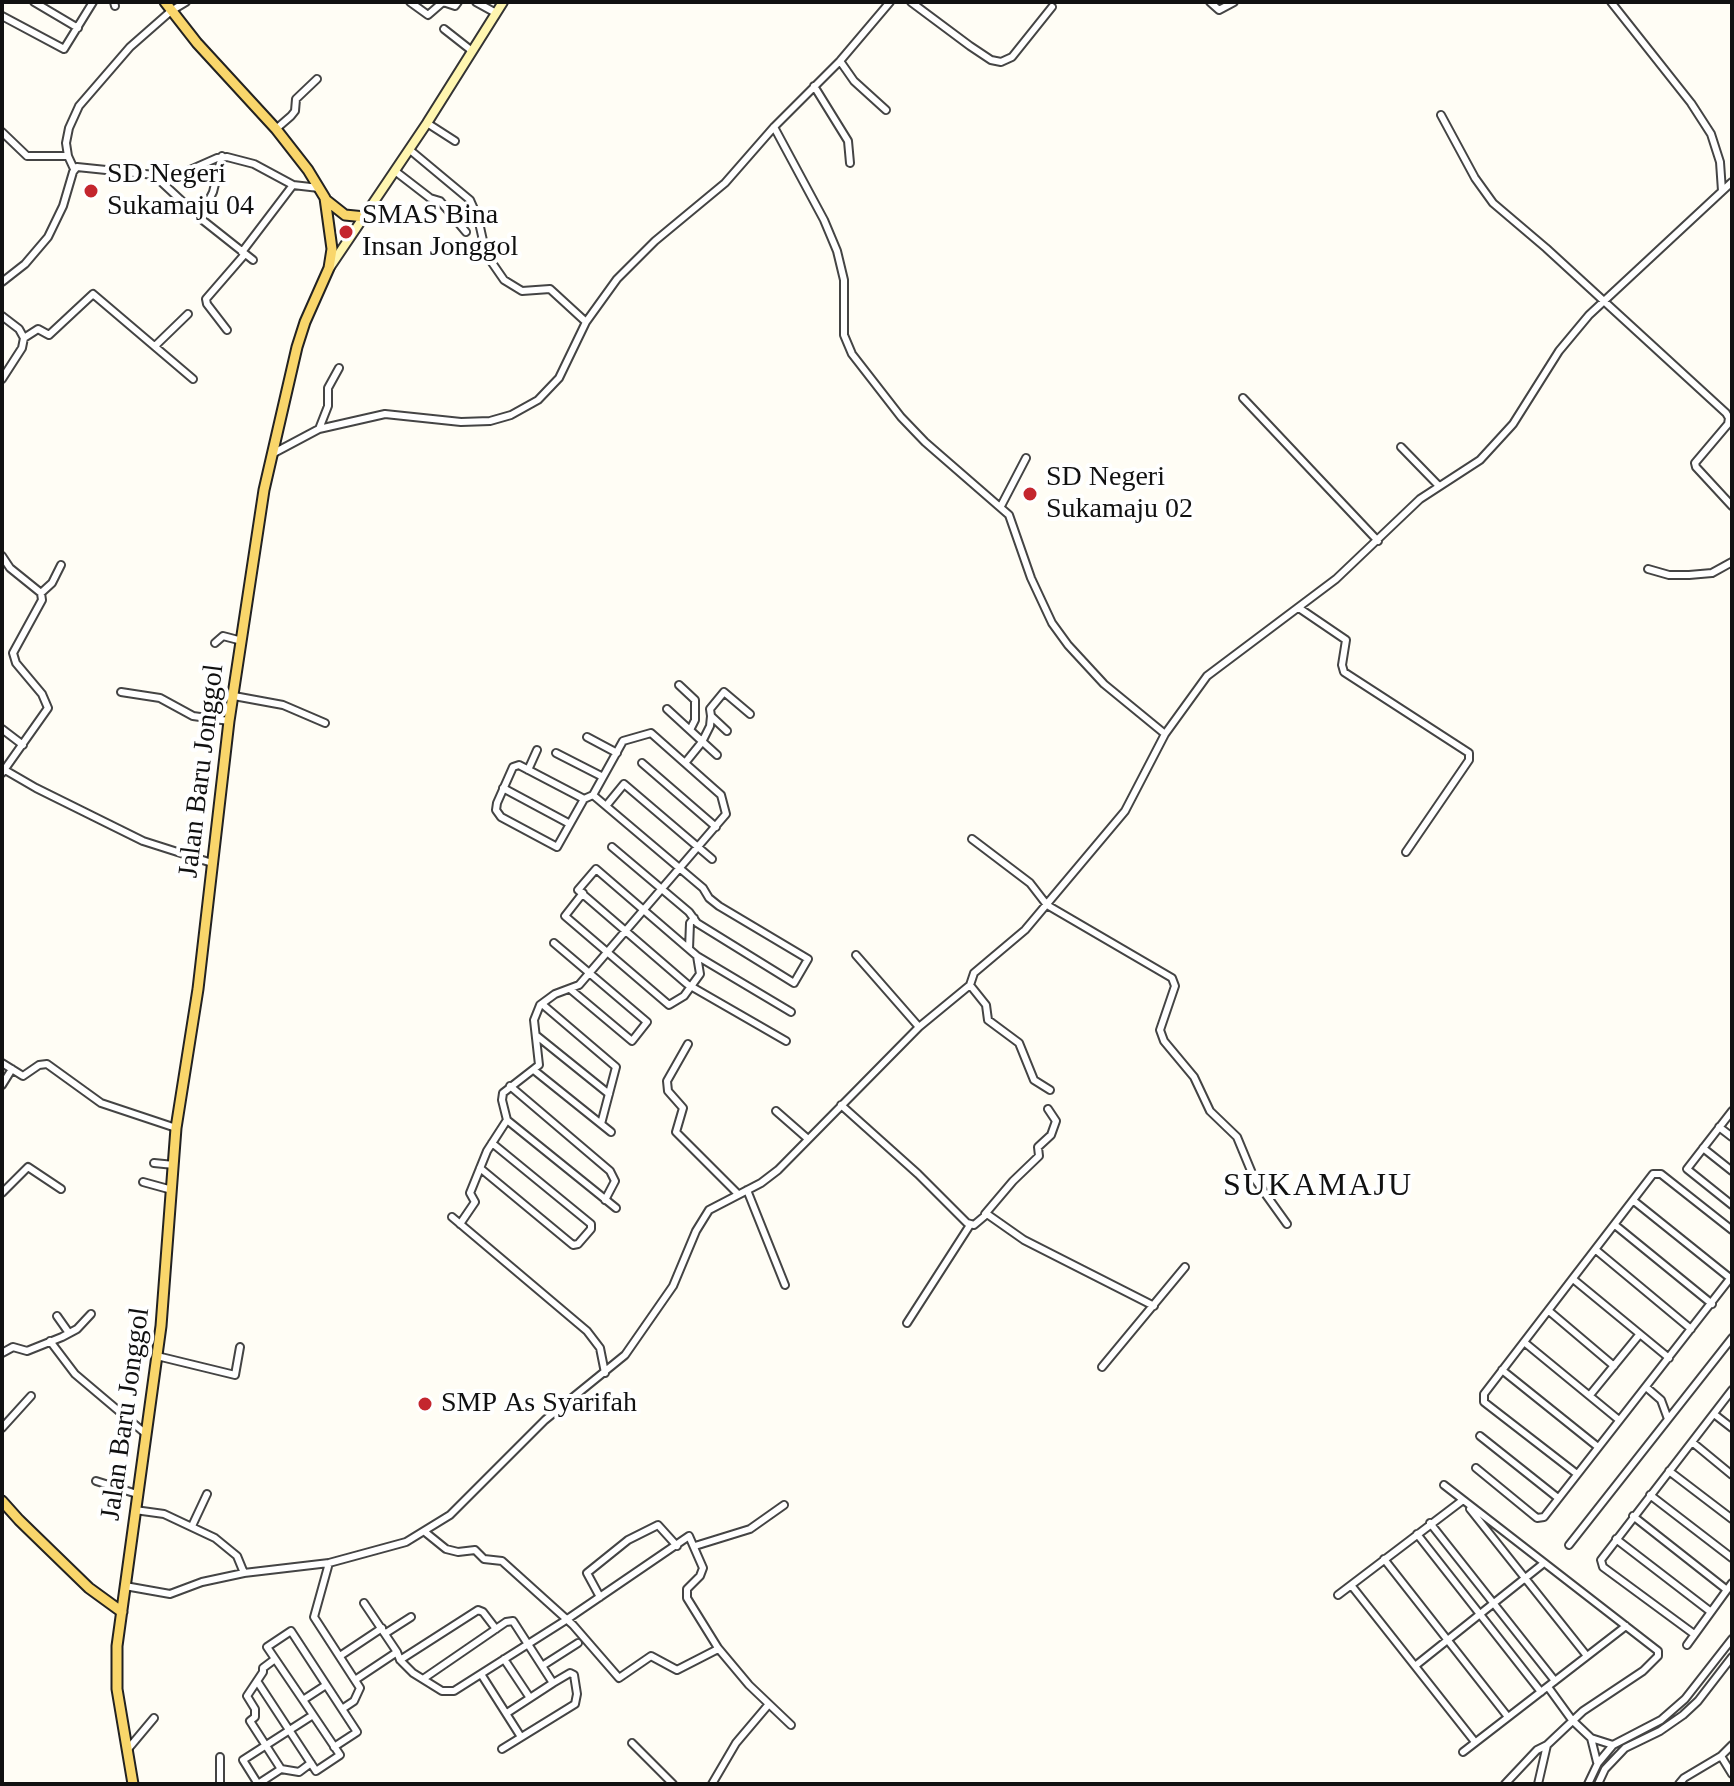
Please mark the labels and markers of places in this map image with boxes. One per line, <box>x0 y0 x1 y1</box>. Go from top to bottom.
place label: SD Negeri Sukamaju 04 <box>107 158 254 224</box>
marker: SD Negeri Sukamaju 04 <box>82 182 100 200</box>
place label: SMAS Bina Insan Jonggol <box>362 199 518 265</box>
marker: SMAS Bina Insan Jonggol <box>337 223 355 241</box>
place label: SD Negeri Sukamaju 02 <box>1046 461 1193 527</box>
marker: SD Negeri Sukamaju 02 <box>1021 485 1039 503</box>
place label: SMP As Syarifah <box>441 1387 637 1421</box>
marker: SMP As Syarifah <box>416 1395 434 1413</box>

